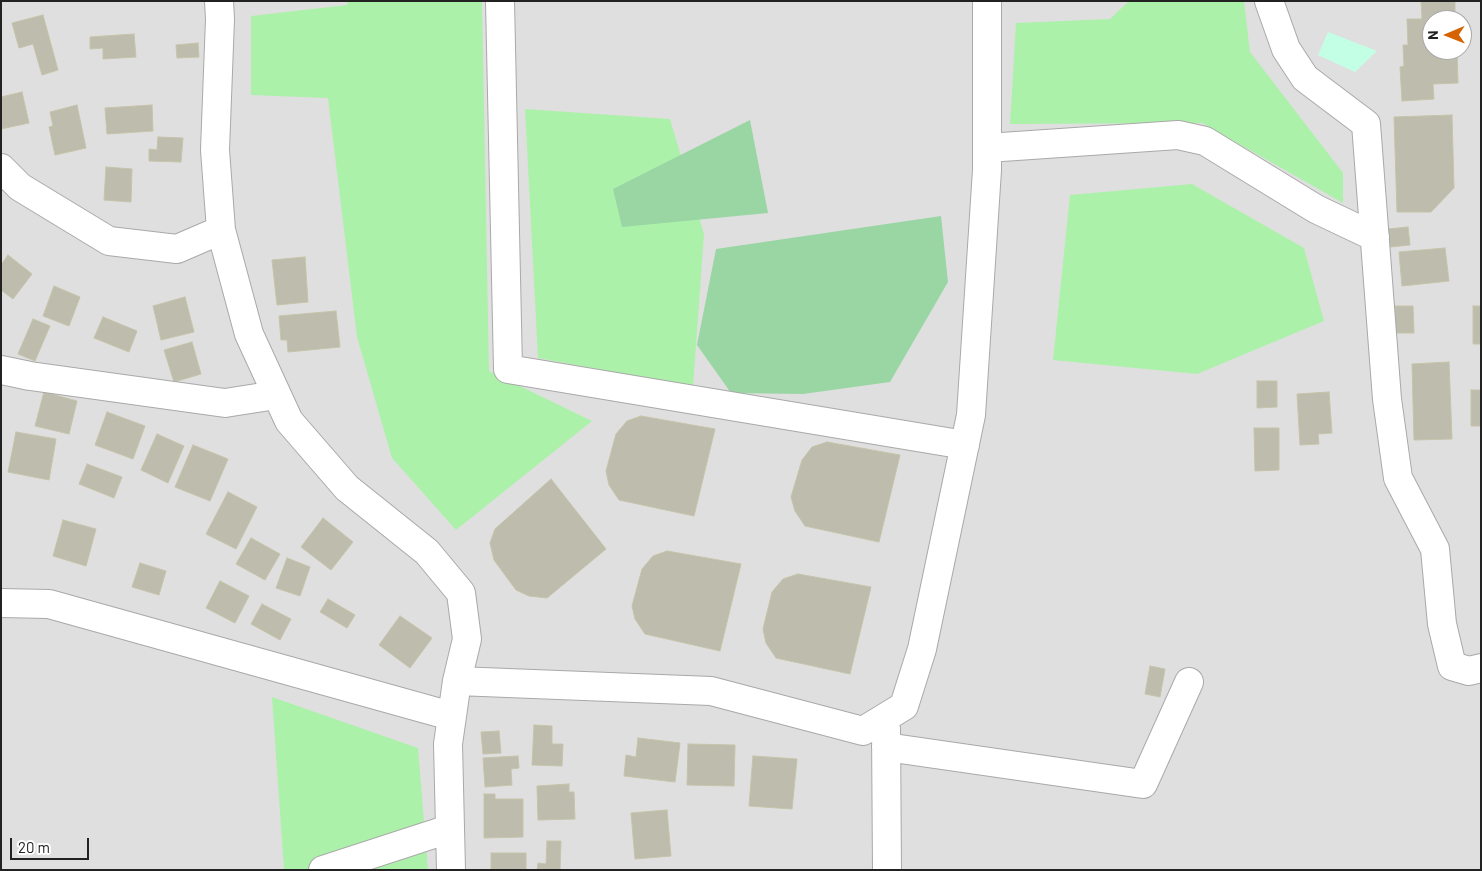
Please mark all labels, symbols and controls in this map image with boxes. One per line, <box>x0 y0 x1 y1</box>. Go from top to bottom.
north arrow <box>1422 10 1472 60</box>
text: N <box>1424 30 1441 40</box>
scale bar <box>12 828 91 860</box>
text: 20 m <box>18 838 50 856</box>

